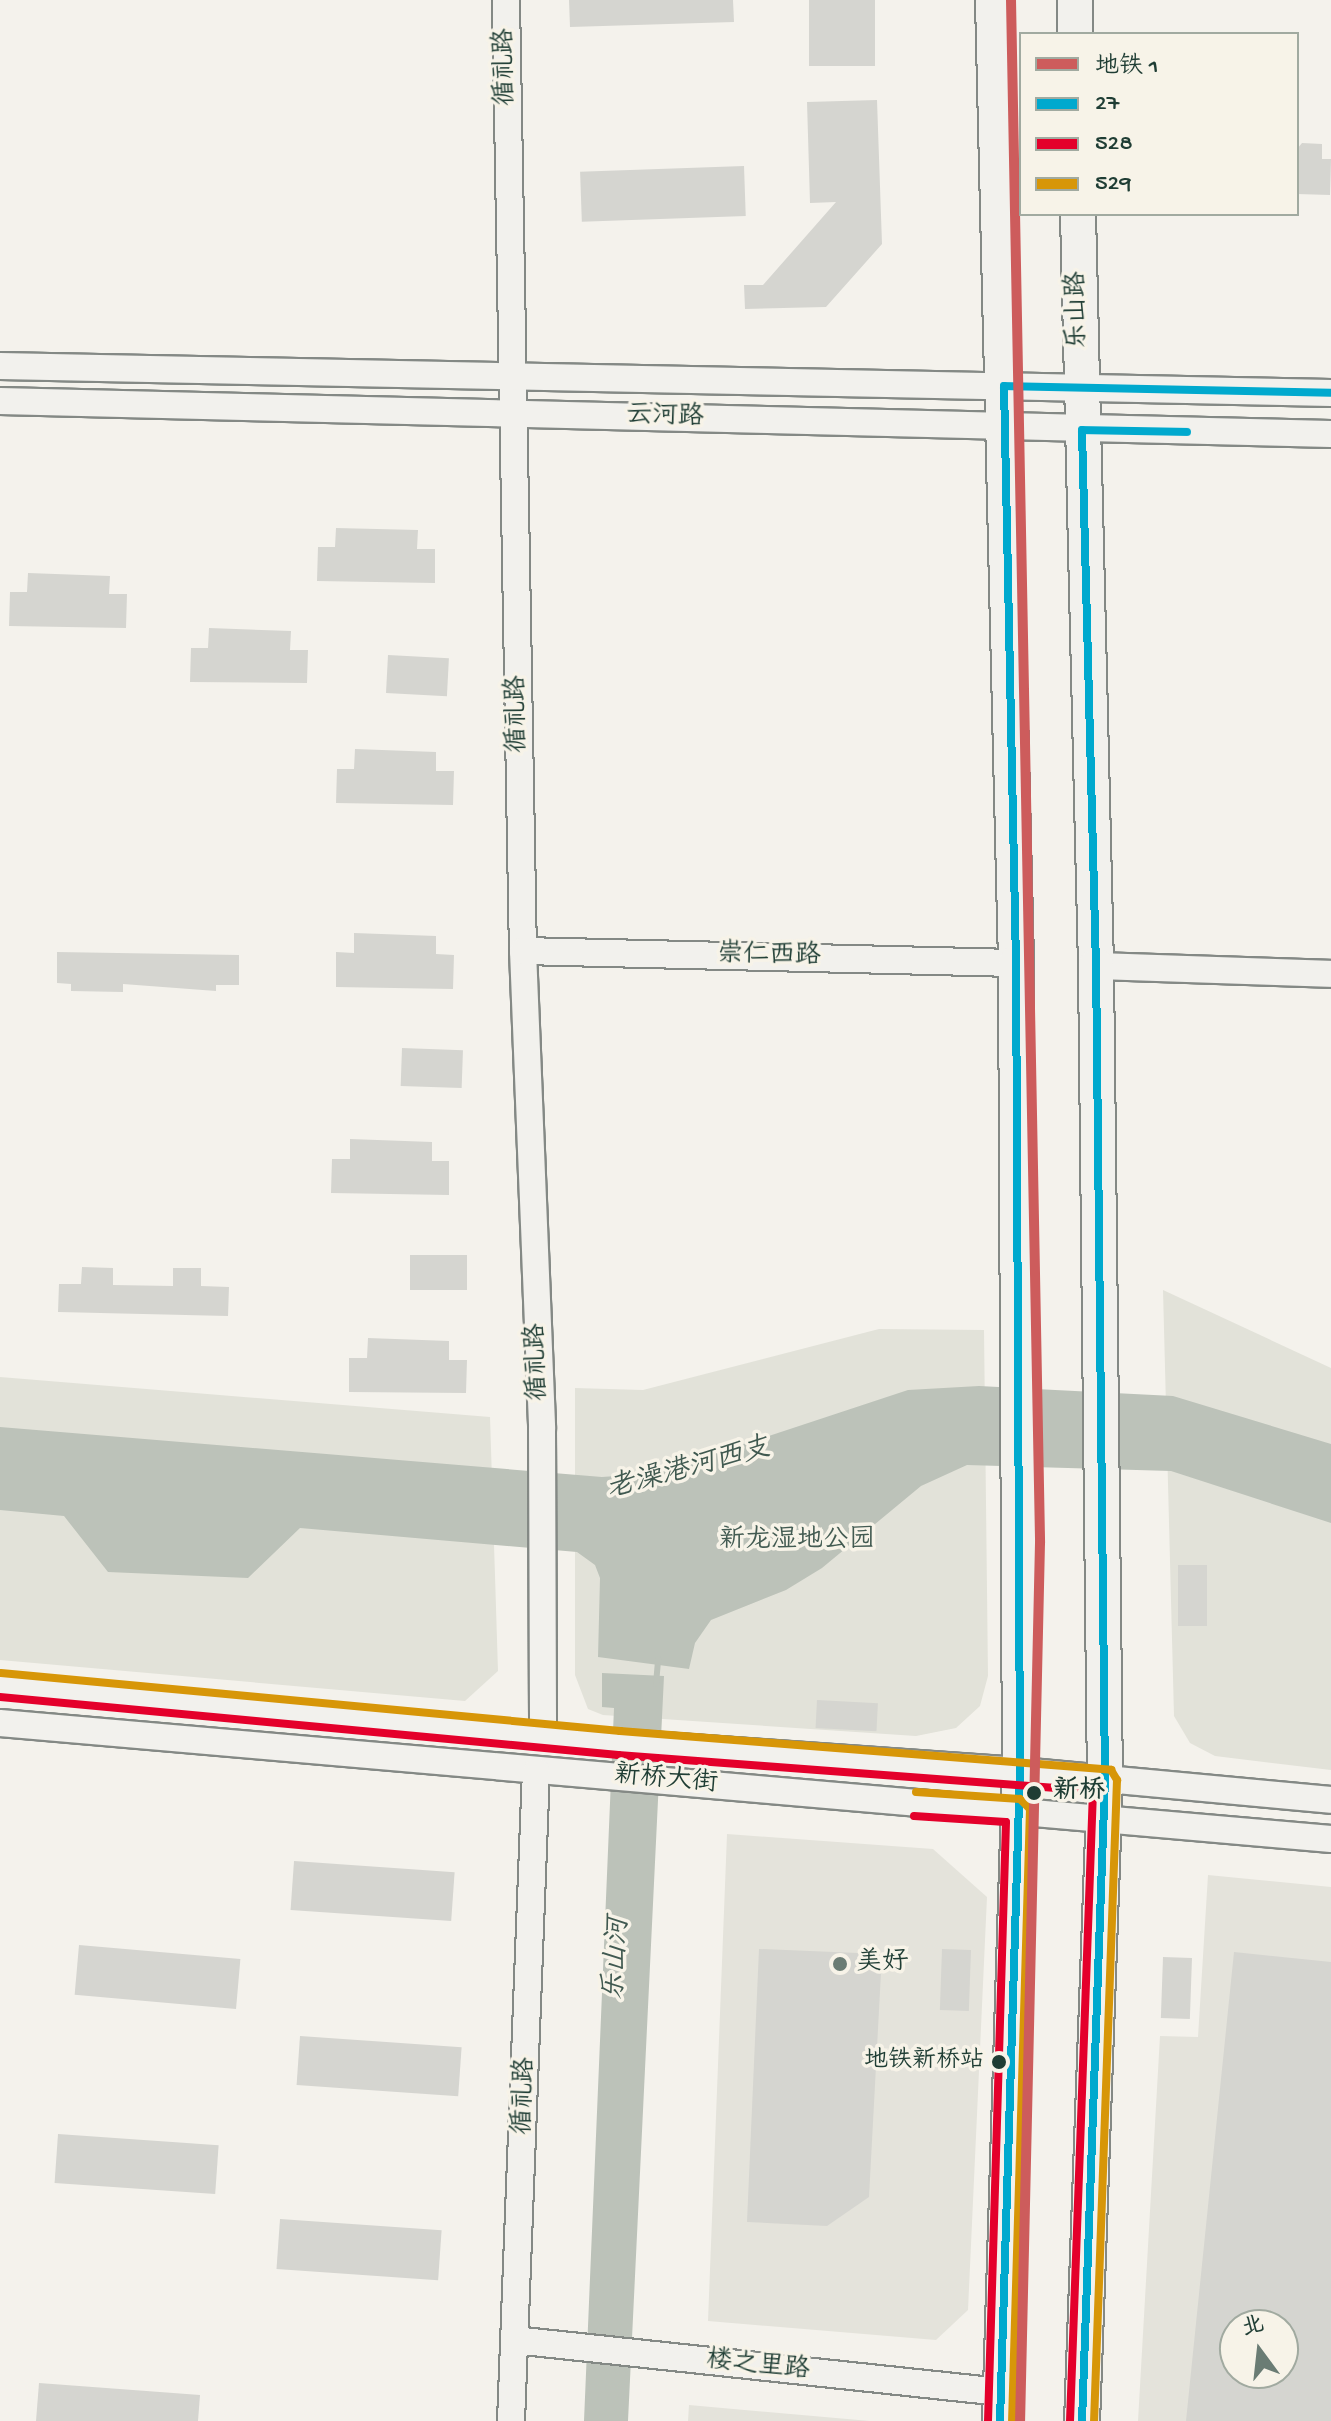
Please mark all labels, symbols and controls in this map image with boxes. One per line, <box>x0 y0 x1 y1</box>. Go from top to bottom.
street label: 循礼路 <box>491 28 523 106</box>
legend <box>1019 32 1299 216</box>
text: 地铁 1 <box>1095 53 1158 82</box>
text: 27 <box>1095 90 1119 119</box>
text: 528 <box>1095 130 1133 159</box>
text: 529 <box>1095 170 1131 199</box>
street label: 乐山路 <box>1063 271 1095 349</box>
street label: 云河路 <box>625 401 705 435</box>
street label: 循礼路 <box>503 675 535 753</box>
street label: 崇仁西路 <box>717 940 821 974</box>
street label: 循礼路 <box>522 1322 556 1402</box>
water label: 老澡港河西支 <box>604 1432 774 1508</box>
park label: 新龙湿地公园 <box>719 1526 875 1558</box>
street label: 新桥大街 <box>613 1761 719 1801</box>
place label: 新桥 <box>1053 1777 1105 1809</box>
marker: 新桥 <box>1022 1781 1046 1805</box>
water label: 乐山河 <box>598 1916 638 2002</box>
place label: 美好 <box>856 1948 908 1980</box>
marker: 美好 <box>831 1955 849 1973</box>
place label: 地铁新桥站 <box>864 2048 984 2076</box>
marker: 地铁新桥站 <box>991 2054 1007 2070</box>
street label: 循礼路 <box>509 2056 543 2136</box>
north arrow <box>1219 2309 1299 2389</box>
text: 北 <box>1239 2312 1267 2343</box>
street label: 楼之里路 <box>705 2346 811 2388</box>

